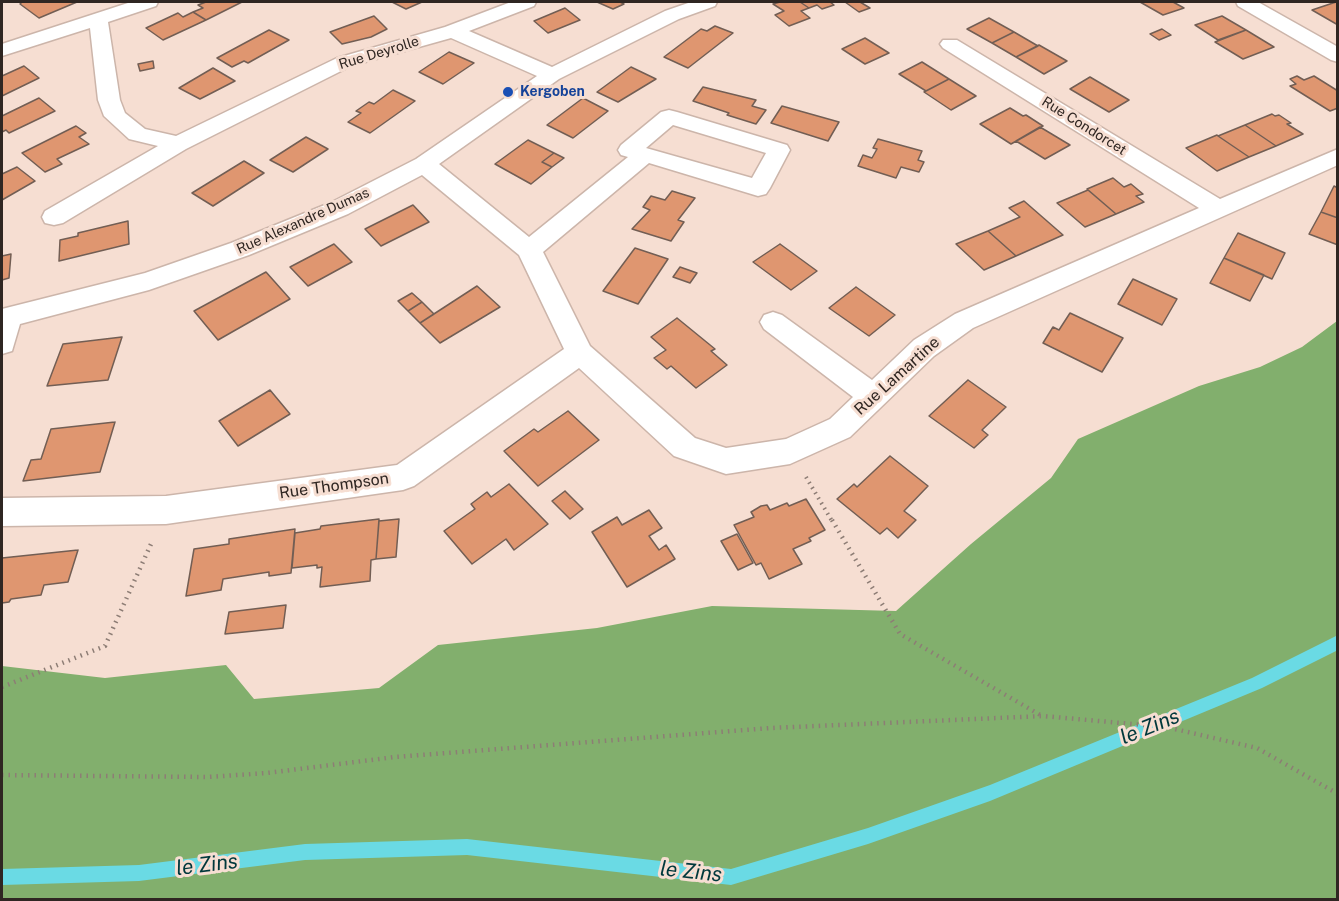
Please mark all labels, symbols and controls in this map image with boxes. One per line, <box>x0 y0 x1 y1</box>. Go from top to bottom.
street label: Rue Deyrolle <box>337 33 421 73</box>
place label: Kergoben <box>520 84 585 100</box>
marker: Kergoben <box>501 85 515 99</box>
street label: Rue Condorcet <box>1039 93 1129 159</box>
street label: Rue Alexandre Dumas <box>234 184 372 258</box>
street label: Rue Lamartine <box>850 333 944 419</box>
street label: Rue Thompson <box>278 469 390 503</box>
water label: le Zins <box>1117 704 1183 750</box>
water label: le Zins <box>175 849 239 881</box>
water label: le Zins <box>659 856 723 888</box>

